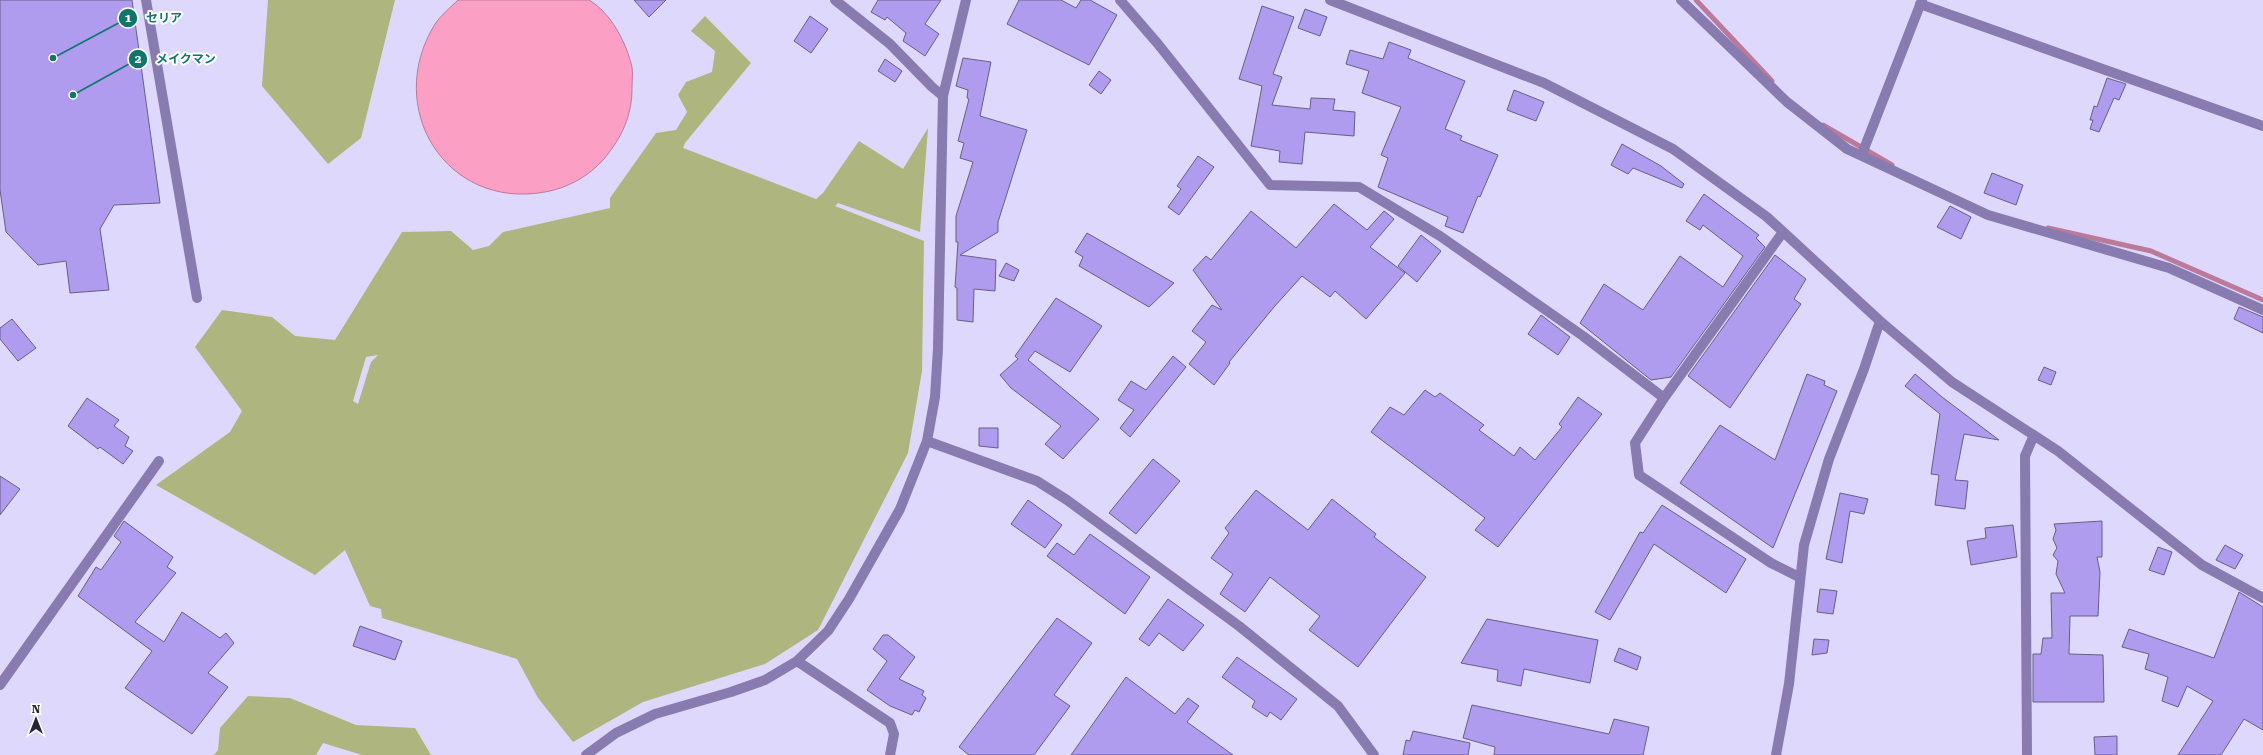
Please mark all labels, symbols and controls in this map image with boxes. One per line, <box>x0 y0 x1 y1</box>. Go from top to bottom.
callout: セリア <box>118 6 190 30</box>
text: 1 <box>125 11 132 25</box>
text: セリア <box>146 11 182 25</box>
callout: メイクマン <box>128 47 224 71</box>
text: 2 <box>135 52 142 66</box>
text: メイクマン <box>156 52 216 66</box>
north arrow <box>16 699 56 739</box>
text: N <box>32 703 41 716</box>

